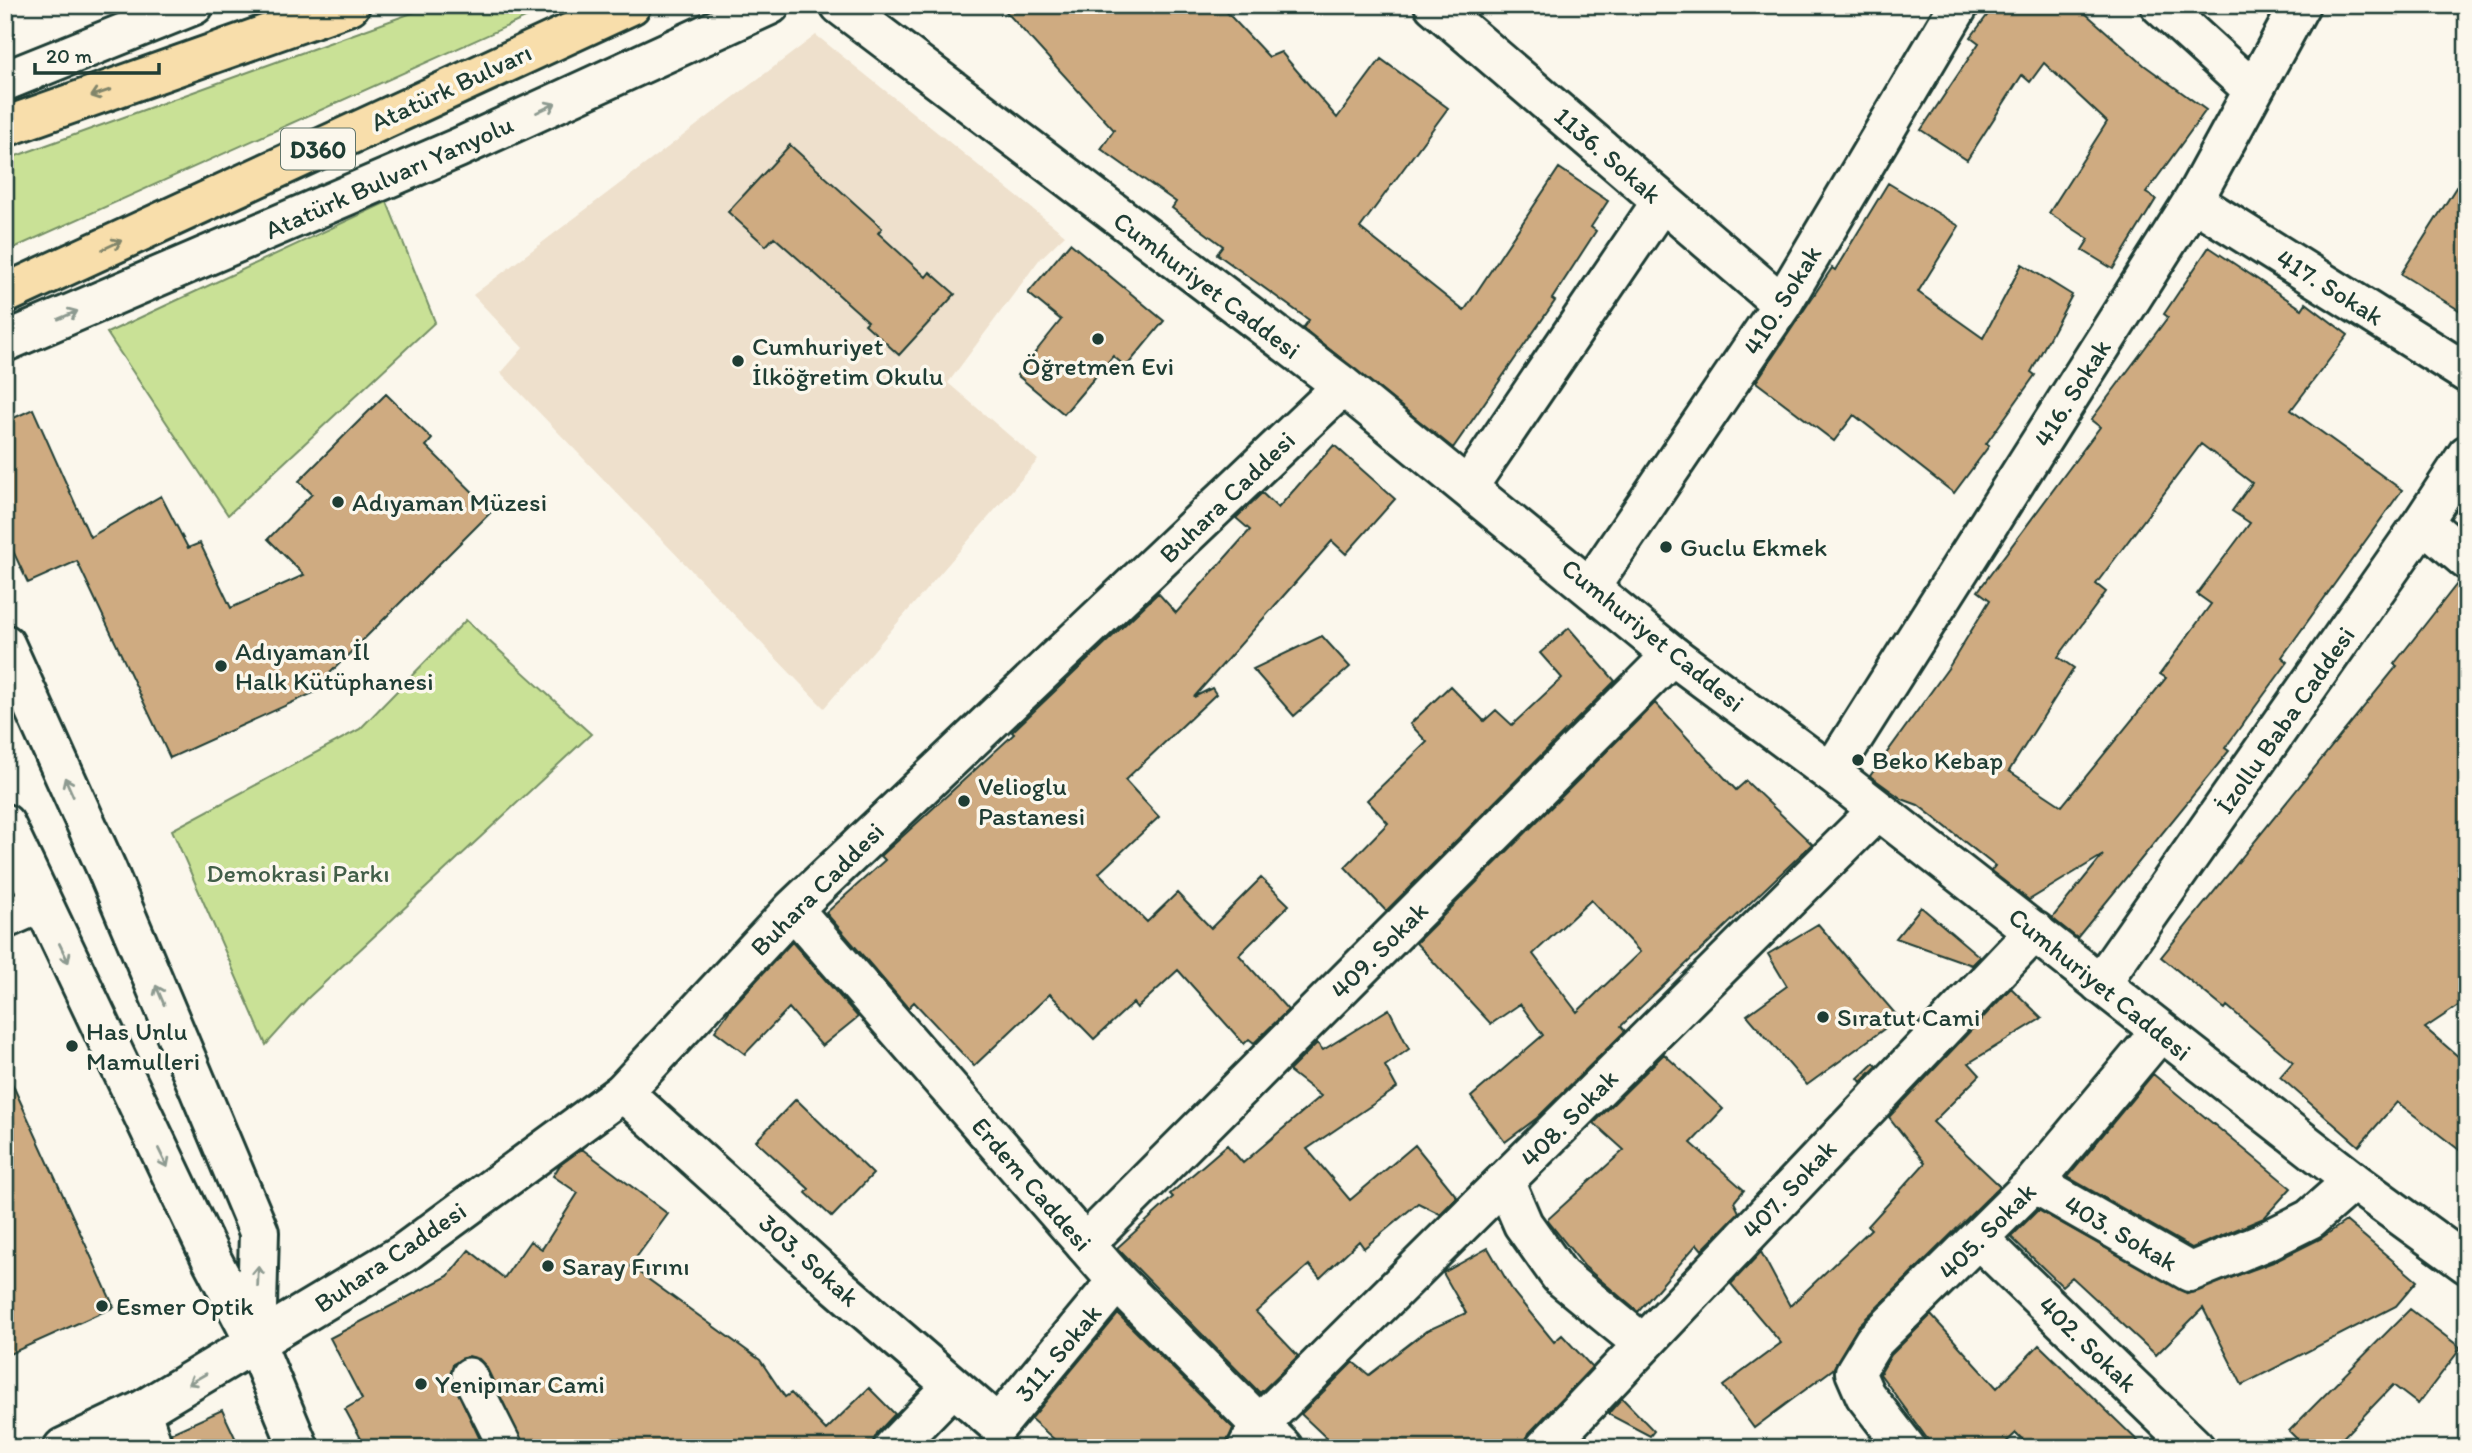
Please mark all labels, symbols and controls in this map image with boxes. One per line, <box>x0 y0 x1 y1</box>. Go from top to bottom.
scale bar <box>35 32 159 76</box>
street label: Atatürk Bulvarı <box>365 36 537 138</box>
text: 20 m <box>46 43 93 68</box>
one-way arrow <box>90 88 112 101</box>
street label: 1136. Sokak <box>1548 100 1668 210</box>
one-way arrow <box>535 101 557 114</box>
street label: Atatürk Bulvarı Yanyolu <box>260 108 518 246</box>
road number: D360 <box>281 128 355 169</box>
street label: Cumhuriyet Caddesi <box>1107 204 1307 366</box>
one-way arrow <box>100 238 122 251</box>
street label: 410. Sokak <box>1736 239 1828 361</box>
street label: 417. Sokak <box>2271 242 2389 332</box>
one-way arrow <box>57 308 78 321</box>
place label: Cumhuriyet İlköğretim Okulu <box>752 330 943 392</box>
marker: Öğretmen Evi <box>1090 331 1106 347</box>
street label: 416. Sokak <box>2026 333 2118 453</box>
place label: Öğretmen Evi <box>1022 350 1174 382</box>
marker: Cumhuriyet İlköğretim Okulu <box>730 353 746 369</box>
street label: Buhara Caddesi <box>1152 424 1302 570</box>
place label: Adıyaman Müzesi <box>352 486 547 518</box>
marker: Adıyaman Müzesi <box>330 494 346 510</box>
place label: Guclu Ekmek <box>1680 531 1827 563</box>
marker: Guclu Ekmek <box>1658 539 1674 555</box>
street label: Cumhuriyet Caddesi <box>1555 551 1751 719</box>
street label: İzollu Baba Caddesi <box>2208 620 2362 820</box>
place label: Adıyaman İl Halk Kütüphanesi <box>235 635 434 697</box>
marker: Adıyaman İl Halk Kütüphanesi <box>213 658 229 674</box>
place label: Beko Kebap <box>1872 744 2003 776</box>
marker: Beko Kebap <box>1850 752 1866 768</box>
place label: Velioglu Pastanesi <box>978 770 1085 832</box>
one-way arrow <box>62 776 75 798</box>
marker: Velioglu Pastanesi <box>956 793 972 809</box>
street label: Buhara Caddesi <box>743 815 891 963</box>
park label: Demokrasi Parkı <box>206 857 390 889</box>
street label: 409. Sokak <box>1324 895 1434 1005</box>
street label: Cumhuriyet Caddesi <box>2002 900 2198 1068</box>
one-way arrow <box>58 942 72 963</box>
one-way arrow <box>152 985 165 1007</box>
place label: Sıratut Cami <box>1837 1001 1980 1033</box>
marker: Sıratut Cami <box>1815 1009 1831 1025</box>
place label: Has Unlu Mamulleri <box>86 1015 200 1077</box>
marker: Has Unlu Mamulleri <box>64 1038 80 1054</box>
street label: 408. Sokak <box>1513 1062 1625 1174</box>
street label: Erdem Caddesi <box>965 1110 1099 1258</box>
street label: 407. Sokak <box>1735 1133 1843 1245</box>
one-way arrow <box>156 1147 170 1168</box>
street label: 405. Sokak <box>1932 1176 2042 1286</box>
street label: 403. Sokak <box>2059 1188 2183 1278</box>
street label: Buhara Caddesi <box>308 1194 472 1320</box>
street label: 303. Sokak <box>752 1207 866 1313</box>
place label: Saray Fırını <box>562 1250 690 1282</box>
marker: Saray Fırını <box>540 1258 556 1274</box>
one-way arrow <box>251 1265 265 1288</box>
street label: 402. Sokak <box>2032 1289 2144 1399</box>
place label: Esmer Optik <box>116 1290 254 1322</box>
marker: Esmer Optik <box>94 1298 110 1314</box>
street label: 311. Sokak <box>1008 1298 1108 1408</box>
place label: Yenipınar Cami <box>435 1368 605 1400</box>
one-way arrow <box>187 1372 207 1386</box>
marker: Yenipınar Cami <box>413 1376 429 1392</box>

